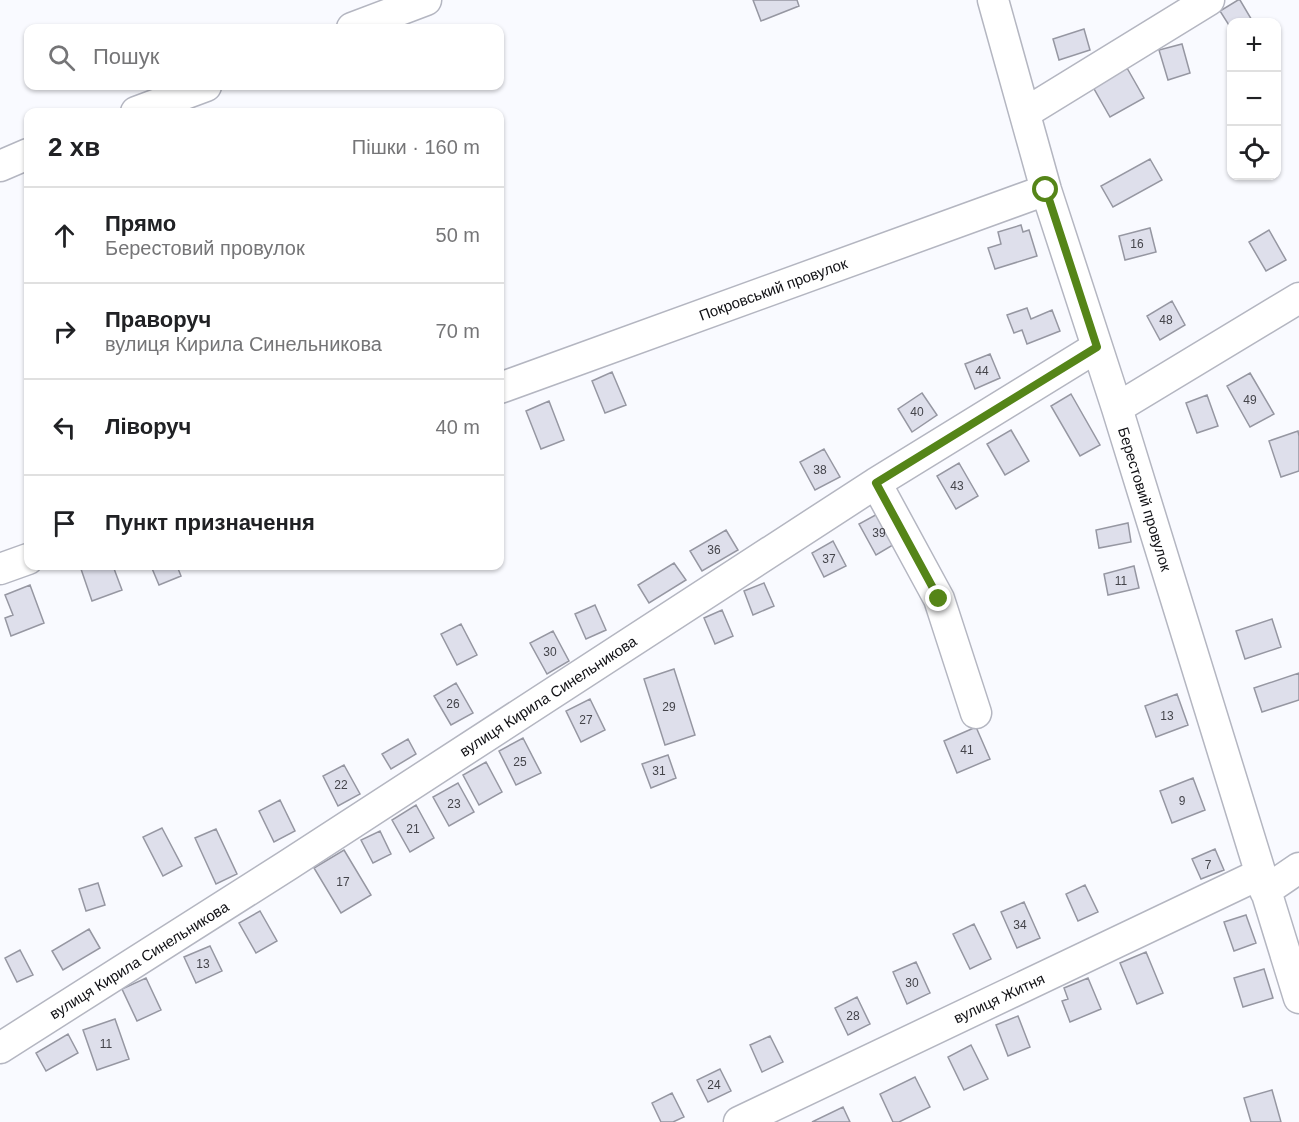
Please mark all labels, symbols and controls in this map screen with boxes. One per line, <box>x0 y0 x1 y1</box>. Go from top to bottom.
map controls <box>1227 18 1281 180</box>
button: + <box>1227 18 1281 72</box>
search box <box>24 24 504 90</box>
icon: search <box>45 41 78 74</box>
text: Пошук <box>93 44 159 69</box>
button: − <box>1227 72 1281 126</box>
button: locate <box>1227 126 1281 180</box>
text: 2 хв <box>48 132 100 162</box>
text: Пішки · 160 m <box>352 136 480 158</box>
route start <box>1032 176 1058 202</box>
text: Прямо <box>105 211 176 236</box>
icon: ahead <box>48 219 81 252</box>
text: 50 m <box>436 224 480 246</box>
text: Берестовий провулок <box>105 237 305 259</box>
house number: 16 <box>1130 237 1144 251</box>
street label: Покровський провулок <box>697 254 850 324</box>
text: Праворуч <box>105 307 211 332</box>
house number: 48 <box>1159 313 1173 327</box>
icon: right <box>48 315 81 348</box>
text: 70 m <box>436 320 480 342</box>
text: вулиця Кирила Синельникова <box>105 333 382 355</box>
house number: 44 <box>975 364 989 378</box>
house number: 49 <box>1243 393 1257 407</box>
house number: 40 <box>910 405 924 419</box>
icon: left <box>48 411 81 444</box>
text: Ліворуч <box>105 414 191 439</box>
text: 40 m <box>436 416 480 438</box>
street label: Берестовий провулок <box>1115 425 1175 574</box>
house number: 38 <box>813 463 827 477</box>
house number: 43 <box>950 479 964 493</box>
icon: arrive <box>48 507 81 540</box>
text: Пункт призначення <box>105 510 315 535</box>
house number: 39 <box>872 526 886 540</box>
house number: 36 <box>707 543 721 557</box>
house number: 37 <box>822 552 836 566</box>
house number: 11 <box>1115 574 1128 588</box>
route end <box>925 585 951 611</box>
street label: вулиця Кирила Синельникова <box>456 632 640 760</box>
house number: 30 <box>543 645 557 659</box>
house number: 26 <box>446 697 460 711</box>
house number: 29 <box>662 700 676 714</box>
house number: 13 <box>1160 709 1174 723</box>
house number: 27 <box>579 713 593 727</box>
house number: 41 <box>960 743 974 757</box>
house number: 25 <box>513 755 527 769</box>
house number: 31 <box>652 764 666 778</box>
house number: 22 <box>334 778 348 792</box>
house number: 9 <box>1179 794 1186 808</box>
house number: 23 <box>447 797 461 811</box>
house number: 21 <box>406 822 420 836</box>
house number: 7 <box>1205 858 1212 872</box>
house number: 17 <box>336 875 350 889</box>
street label: вулиця Кирила Синельникова <box>46 897 232 1022</box>
house number: 34 <box>1013 918 1027 932</box>
house number: 13 <box>196 957 210 971</box>
street label: вулиця Житня <box>951 970 1047 1026</box>
house number: 30 <box>905 976 919 990</box>
house number: 28 <box>846 1009 860 1023</box>
house number: 11 <box>100 1037 113 1051</box>
house number: 24 <box>707 1078 721 1092</box>

